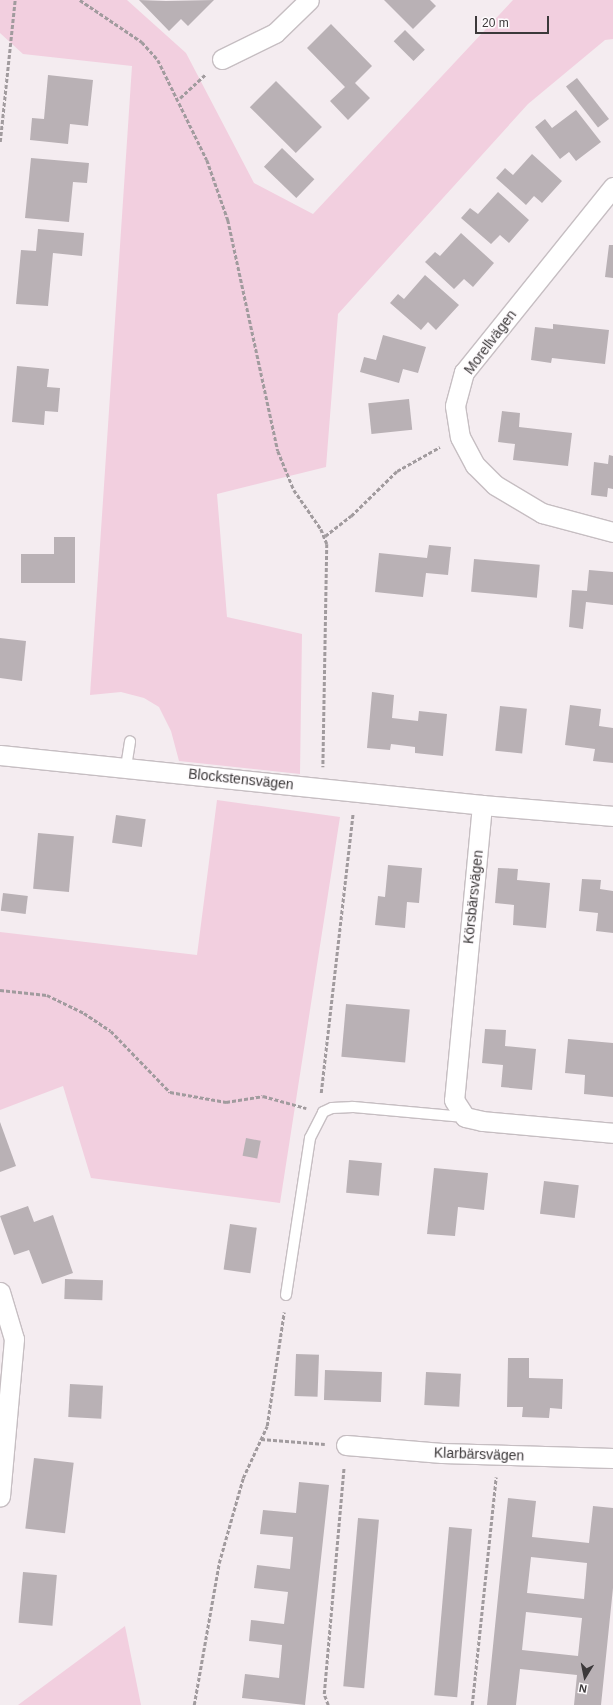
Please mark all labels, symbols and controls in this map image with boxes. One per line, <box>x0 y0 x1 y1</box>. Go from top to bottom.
scale bar <box>477 8 551 34</box>
text: 20 m <box>482 16 509 30</box>
street label: Morellvägen <box>460 306 520 378</box>
street label: Blockstensvägen <box>187 765 295 793</box>
street label: Körsbärsvägen <box>460 849 486 945</box>
street label: Klarbärsvägen <box>434 1444 524 1464</box>
north arrow <box>565 1657 605 1697</box>
text: N <box>578 1682 588 1695</box>

